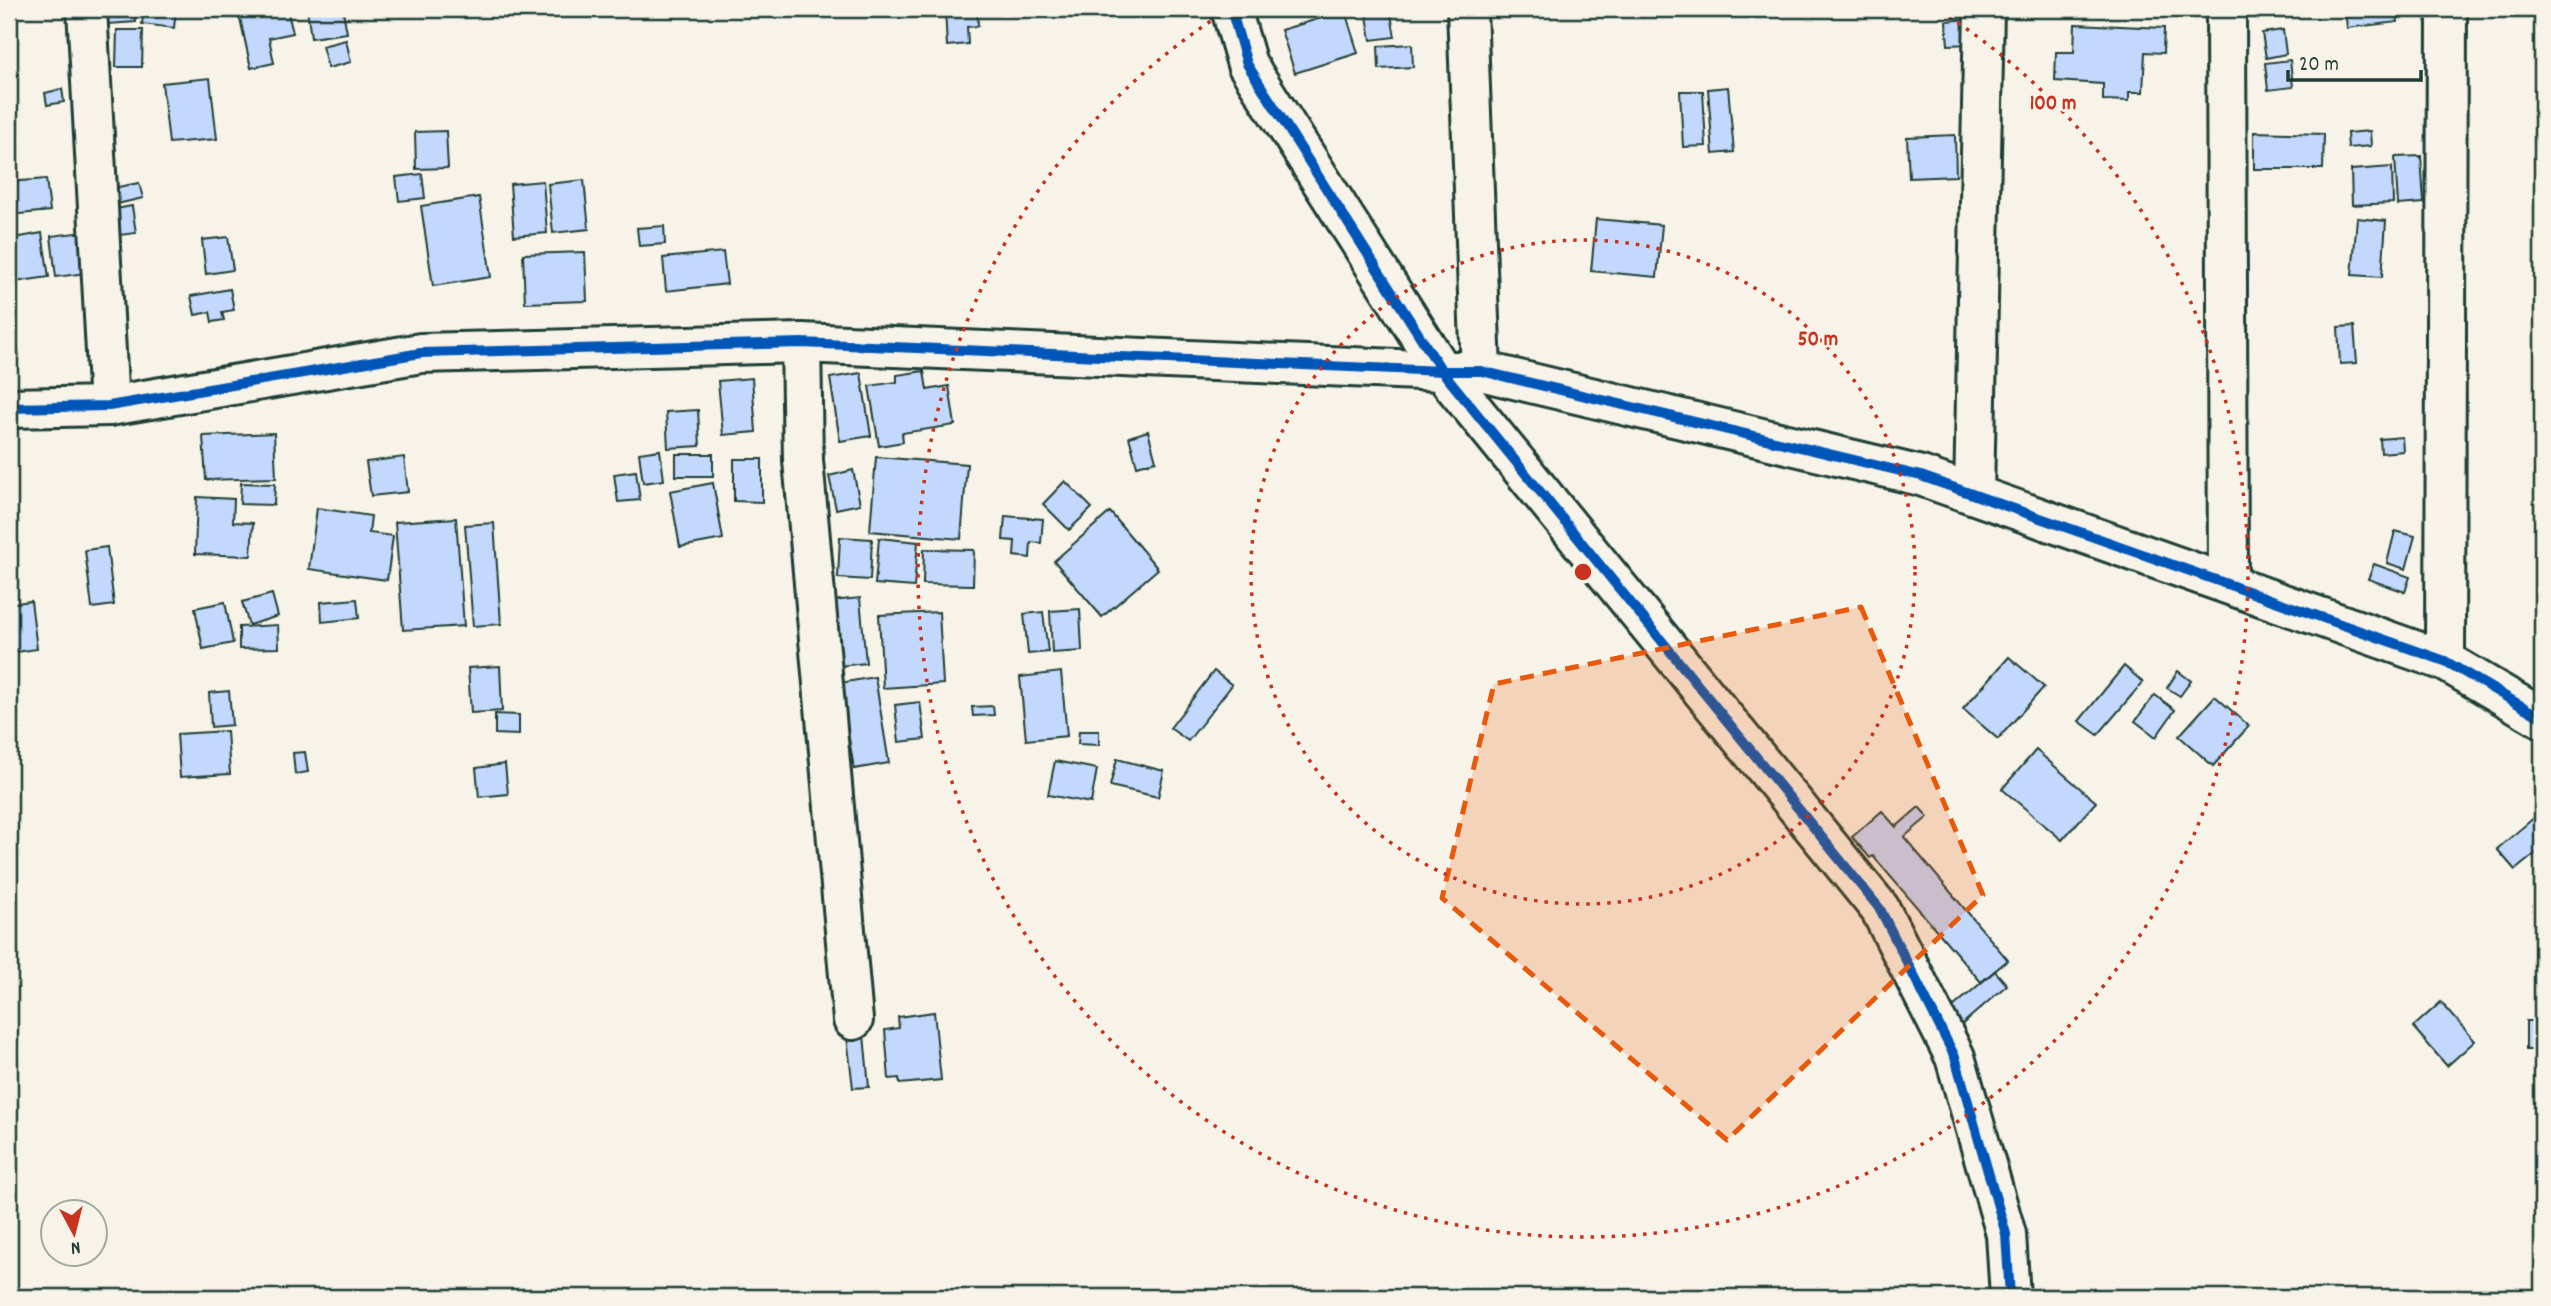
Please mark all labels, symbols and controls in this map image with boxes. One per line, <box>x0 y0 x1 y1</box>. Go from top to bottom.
scale bar <box>2288 38 2422 82</box>
text: 20 m <box>2299 51 2339 81</box>
text: 100 m <box>2030 90 2076 120</box>
text: 50 m <box>1798 326 1838 356</box>
centre of rings <box>1571 560 1595 584</box>
north arrow <box>38 1198 108 1268</box>
text: N <box>69 1232 82 1260</box>

